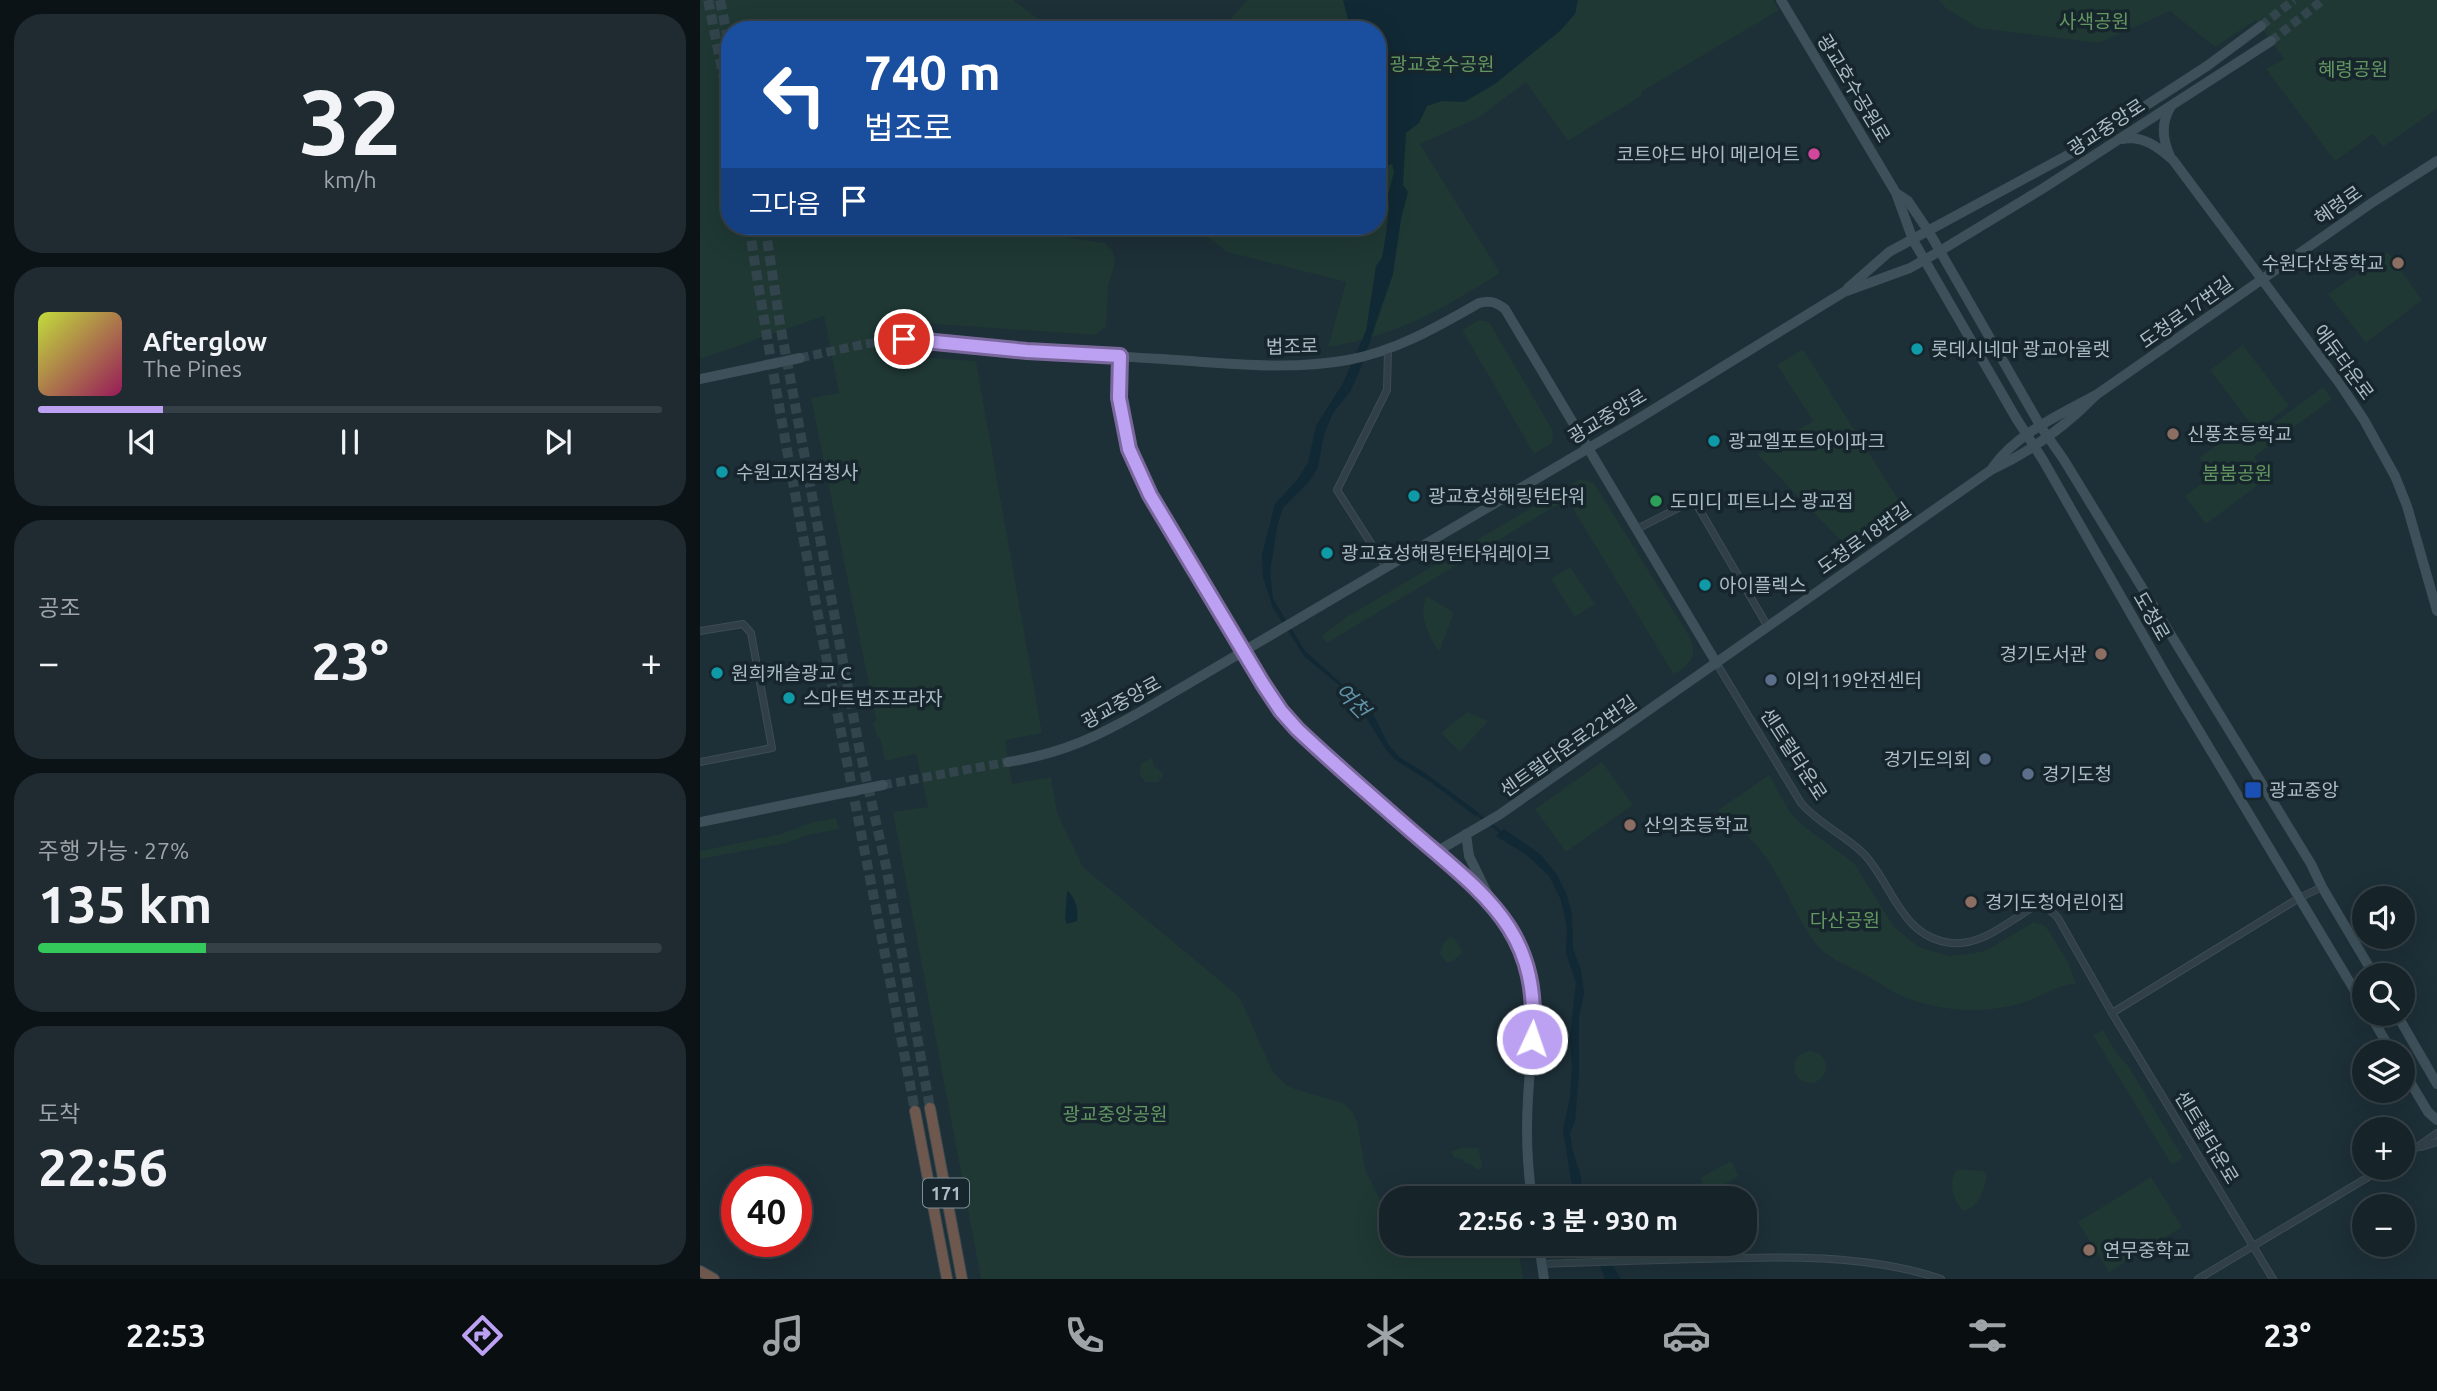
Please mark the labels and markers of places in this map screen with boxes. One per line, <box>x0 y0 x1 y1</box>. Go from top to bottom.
place label: 코트야드 바이 메리어트 <box>1616 143 1800 165</box>
marker: 코트야드 바이 메리어트 <box>1806 146 1822 162</box>
place label: 수원다산중학교 <box>2262 252 2384 274</box>
marker: 수원다산중학교 <box>2390 255 2406 271</box>
pin <box>874 309 934 369</box>
place label: 롯데시네마 광교아울렛 <box>1931 338 2110 360</box>
marker: 롯데시네마 광교아울렛 <box>1909 341 1925 357</box>
place label: 신풍초등학교 <box>2187 423 2292 445</box>
marker: 신풍초등학교 <box>2165 426 2181 442</box>
place label: 광교엘포트아이파크 <box>1728 430 1885 452</box>
marker: 광교엘포트아이파크 <box>1706 433 1722 449</box>
place label: 수원고지검청사 <box>736 461 858 483</box>
marker: 수원고지검청사 <box>714 464 730 480</box>
place label: 광교효성해링턴타워 <box>1428 485 1585 507</box>
marker: 광교효성해링턴타워 <box>1406 488 1422 504</box>
place label: 도미디 피트니스 광교점 <box>1670 490 1854 512</box>
marker: 도미디 피트니스 광교점 <box>1648 493 1664 509</box>
place label: 광교효성해링턴타워레이크 <box>1341 542 1551 564</box>
marker: 광교효성해링턴타워레이크 <box>1319 545 1335 561</box>
place label: 아이플렉스 <box>1719 574 1806 596</box>
marker: 아이플렉스 <box>1697 577 1713 593</box>
place label: 경기도서관 <box>2000 643 2087 665</box>
marker: 경기도서관 <box>2093 646 2109 662</box>
place label: 원희캐슬광교 C <box>731 662 852 684</box>
marker: 원희캐슬광교 C <box>709 665 725 681</box>
place label: 이의119안전센터 <box>1785 669 1922 691</box>
marker: 이의119안전센터 <box>1763 672 1779 688</box>
place label: 스마트법조프라자 <box>803 687 943 709</box>
marker: 스마트법조프라자 <box>781 690 797 706</box>
place label: 경기도의회 <box>1884 748 1971 770</box>
marker: 경기도의회 <box>1977 751 1993 767</box>
place label: 경기도청 <box>2042 763 2112 785</box>
marker: 경기도청 <box>2020 766 2036 782</box>
place label: 광교중앙 <box>2269 779 2339 801</box>
marker: 광교중앙 <box>2243 780 2263 800</box>
place label: 산의초등학교 <box>1644 814 1749 836</box>
marker: 산의초등학교 <box>1622 817 1638 833</box>
place label: 경기도청어린이집 <box>1985 891 2125 913</box>
marker: 경기도청어린이집 <box>1963 894 1979 910</box>
place label: 연무중학교 <box>2103 1239 2190 1261</box>
marker: 연무중학교 <box>2081 1242 2097 1258</box>

